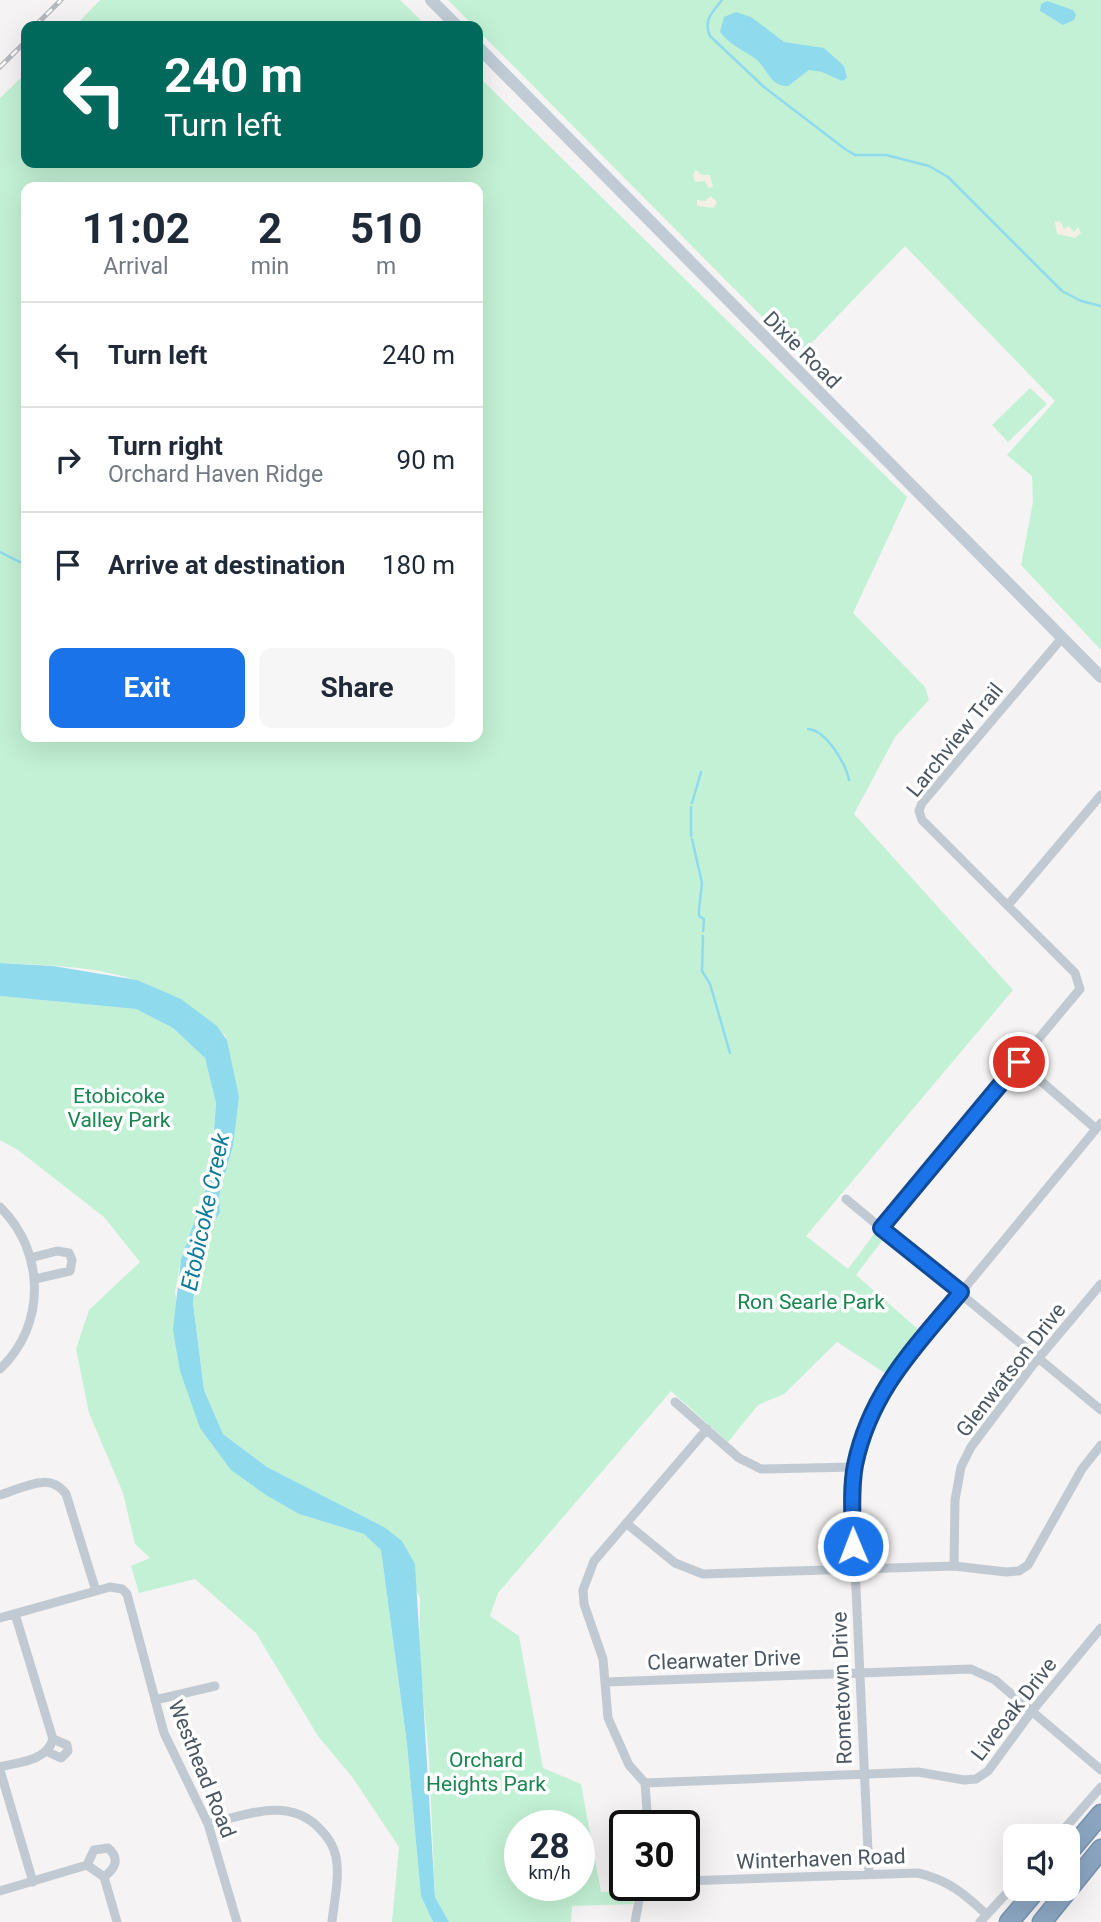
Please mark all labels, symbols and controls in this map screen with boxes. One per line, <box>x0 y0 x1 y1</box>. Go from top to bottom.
text: 240 m <box>164 47 303 104</box>
icon: left <box>49 49 140 140</box>
text: Turn left <box>164 106 282 144</box>
text: 11:02 <box>82 204 190 253</box>
text: 2 <box>258 204 282 253</box>
text: 510 <box>350 204 422 253</box>
text: Arrival <box>103 253 169 280</box>
text: min <box>251 253 289 280</box>
text: m <box>376 253 396 280</box>
street label: Dixie Road <box>759 307 845 393</box>
icon: left <box>49 336 87 374</box>
text: Turn left <box>108 340 207 370</box>
text: 240 m <box>382 340 455 370</box>
text: Turn right <box>108 431 223 461</box>
icon: right <box>49 441 87 479</box>
text: 90 m <box>397 445 455 475</box>
text: Orchard Haven Ridge <box>108 461 323 488</box>
icon: arrive <box>49 546 87 584</box>
text: Arrive at destination <box>108 550 345 580</box>
text: 180 m <box>382 550 455 580</box>
button: Exit <box>49 648 245 728</box>
button: Share <box>259 648 455 728</box>
street label: Larchview Trail <box>902 678 1008 802</box>
pin <box>989 1032 1049 1092</box>
icon: arrive <box>1000 1043 1038 1081</box>
park label: Etobicoke Valley Park <box>67 1084 171 1132</box>
water label: Etobicoke Creek <box>176 1130 235 1293</box>
park label: Ron Searle Park <box>737 1290 885 1314</box>
street label: Glenwatson Drive <box>951 1298 1071 1442</box>
position arrow <box>816 1509 890 1583</box>
street label: Rometown Drive <box>827 1611 857 1765</box>
street label: Clearwater Drive <box>647 1645 801 1675</box>
street label: Liveoak Drive <box>966 1653 1062 1765</box>
street label: Westhead Road <box>163 1697 241 1841</box>
park label: Orchard Heights Park <box>426 1748 546 1796</box>
speed limit sign: 30 <box>609 1810 700 1901</box>
map controls <box>1003 1824 1080 1901</box>
button: sound <box>1003 1824 1080 1901</box>
text: 28 <box>529 1826 570 1867</box>
street label: Winterhaven Road <box>736 1844 906 1874</box>
text: km/h <box>528 1862 571 1883</box>

